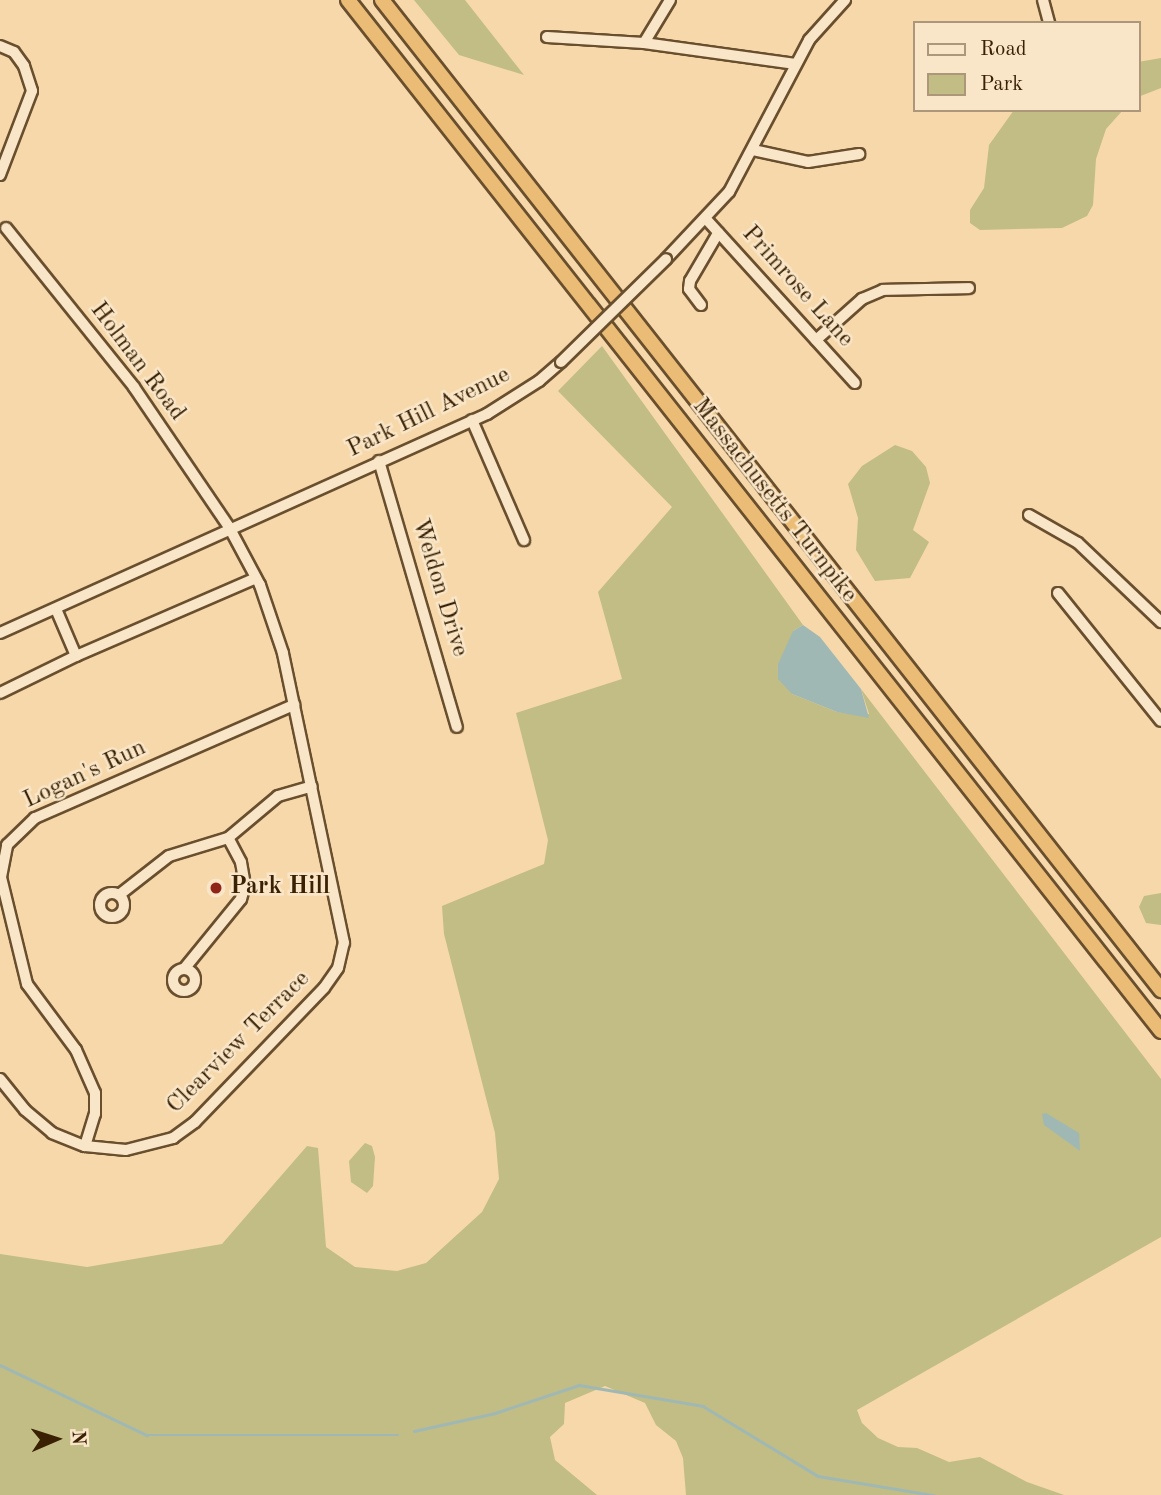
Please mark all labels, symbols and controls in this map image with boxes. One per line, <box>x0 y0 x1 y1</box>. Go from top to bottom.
legend <box>912 21 1140 112</box>
text: Road <box>980 39 1027 60</box>
text: Park <box>980 74 1023 95</box>
street label: Primrose Lane <box>735 220 859 354</box>
street label: Holman Road <box>83 297 191 427</box>
street label: Park Hill Avenue <box>343 361 515 465</box>
street label: Massachusetts Turnpike <box>685 393 863 609</box>
street label: Weldon Drive <box>404 516 474 660</box>
street label: Logan's Run <box>19 734 151 816</box>
place label: Park Hill <box>230 874 330 902</box>
marker: Park Hill <box>208 880 224 896</box>
street label: Clearview Terrace <box>161 965 317 1121</box>
north arrow <box>21 1404 91 1474</box>
text: N <box>68 1430 87 1446</box>

